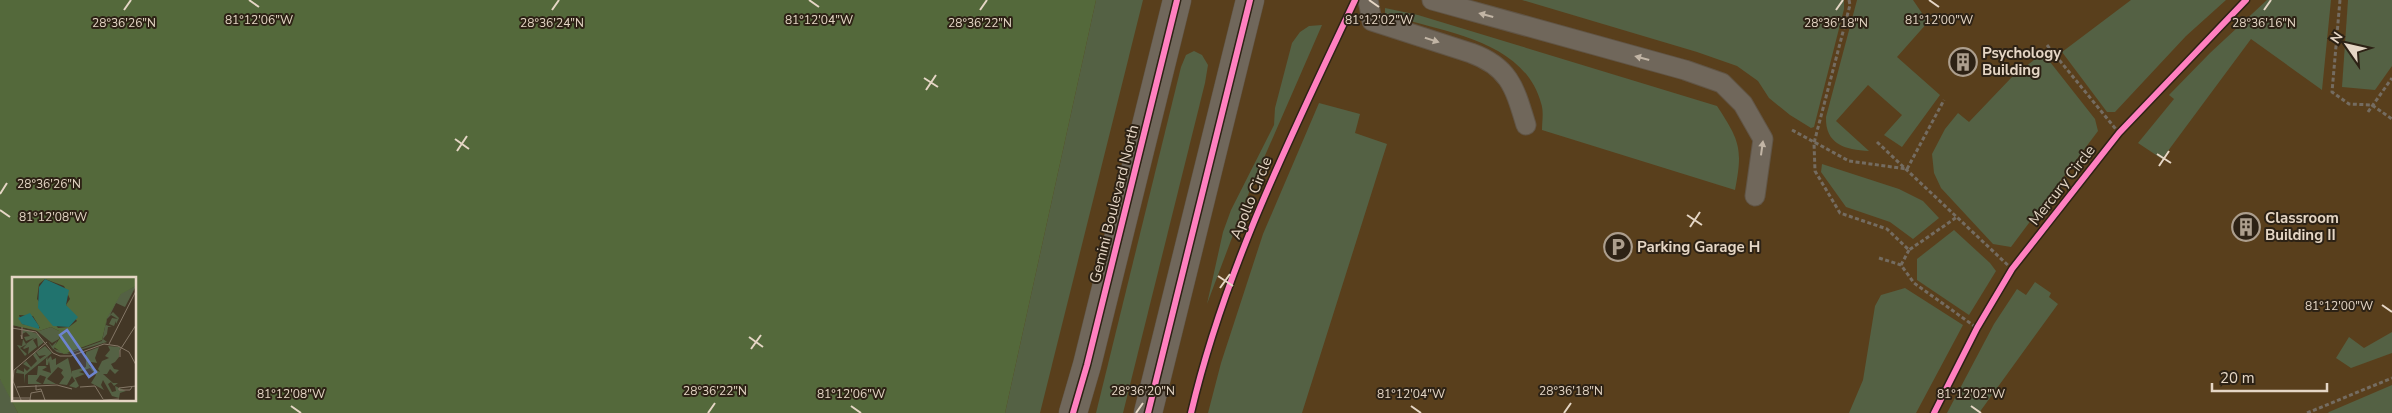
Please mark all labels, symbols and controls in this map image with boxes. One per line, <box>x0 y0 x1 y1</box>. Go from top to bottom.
one-way arrow <box>1478 11 1493 19</box>
text: 81°12'06"W <box>225 12 293 28</box>
text: 81°12'04"W <box>785 12 853 28</box>
text: 81°12'02"W <box>1345 12 1413 28</box>
text: 81°12'00"W <box>1905 12 1973 28</box>
text: 28°36'26"N <box>92 15 156 31</box>
text: 28°36'24"N <box>520 15 584 31</box>
text: 28°36'22"N <box>948 15 1012 31</box>
text: 28°36'18"N <box>1804 15 1868 31</box>
text: 28°36'16"N <box>2232 15 2296 31</box>
north arrow <box>2322 20 2372 70</box>
text: N <box>2326 28 2347 48</box>
one-way arrow <box>1424 37 1439 44</box>
place label: Psychology Building <box>1982 43 2061 80</box>
building icon: Psychology Building <box>1948 47 1978 77</box>
one-way arrow <box>1635 54 1650 62</box>
street label: Gemini Boulevard North <box>1085 123 1143 285</box>
one-way arrow <box>1758 140 1766 156</box>
street label: Mercury Circle <box>2024 141 2100 229</box>
street label: Apollo Circle <box>1225 154 1277 242</box>
text: 28°36'26"N <box>17 176 81 192</box>
place label: Classroom Building II <box>2265 208 2339 245</box>
text: 81°12'08"W <box>19 209 87 225</box>
building icon: Classroom Building II <box>2231 212 2261 242</box>
parking icon: Parking Garage H <box>1603 232 1633 262</box>
place label: Parking Garage H <box>1637 237 1760 257</box>
inset map <box>12 277 136 400</box>
text: 81°12'00"W <box>2305 298 2373 314</box>
scale bar <box>2212 360 2327 392</box>
text: 20 m <box>2220 368 2255 388</box>
text: 28°36'22"N <box>683 383 747 399</box>
text: 28°36'20"N <box>1111 383 1175 399</box>
text: 28°36'18"N <box>1539 383 1603 399</box>
text: 81°12'08"W <box>257 386 325 402</box>
text: 81°12'06"W <box>817 386 885 402</box>
text: 81°12'04"W <box>1377 386 1445 402</box>
text: 81°12'02"W <box>1937 386 2005 402</box>

